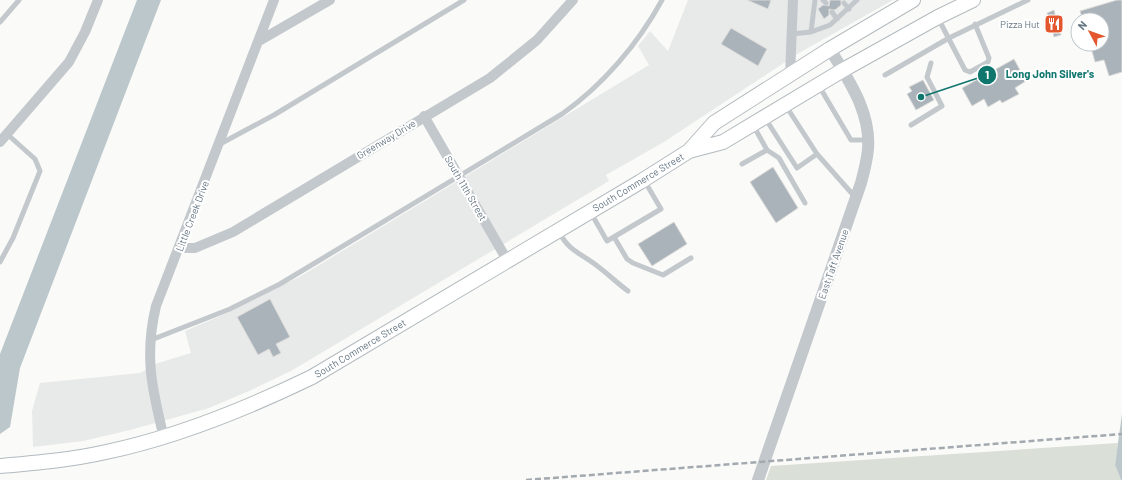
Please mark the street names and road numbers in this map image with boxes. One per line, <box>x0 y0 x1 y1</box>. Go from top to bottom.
street label: Greenway Drive <box>354 117 418 161</box>
street label: South Commerce Street <box>590 150 686 214</box>
street label: South 11th Street <box>443 153 490 223</box>
street label: Little Creek Drive <box>173 179 211 253</box>
street label: East Taft Avenue <box>815 227 851 301</box>
street label: South Commerce Street <box>312 316 408 380</box>

